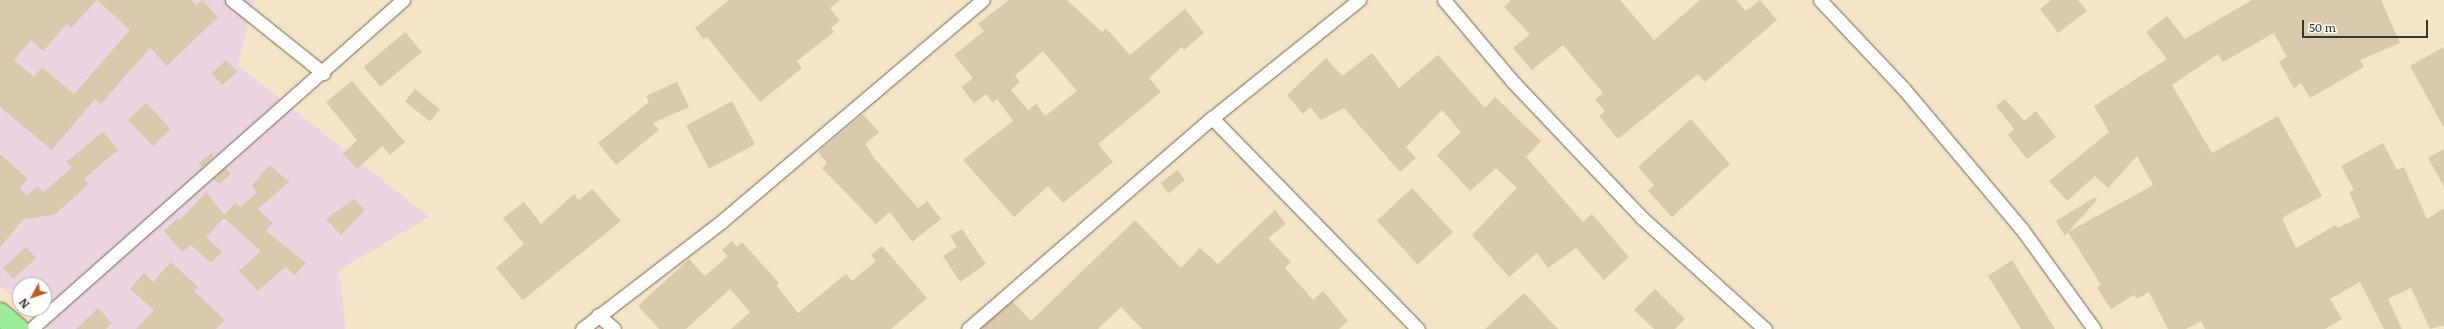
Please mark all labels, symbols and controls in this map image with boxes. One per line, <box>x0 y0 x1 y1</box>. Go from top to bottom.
scale bar <box>2304 12 2430 38</box>
text: 50 m <box>2309 18 2336 36</box>
north arrow <box>12 277 52 317</box>
text: N <box>14 295 33 313</box>

